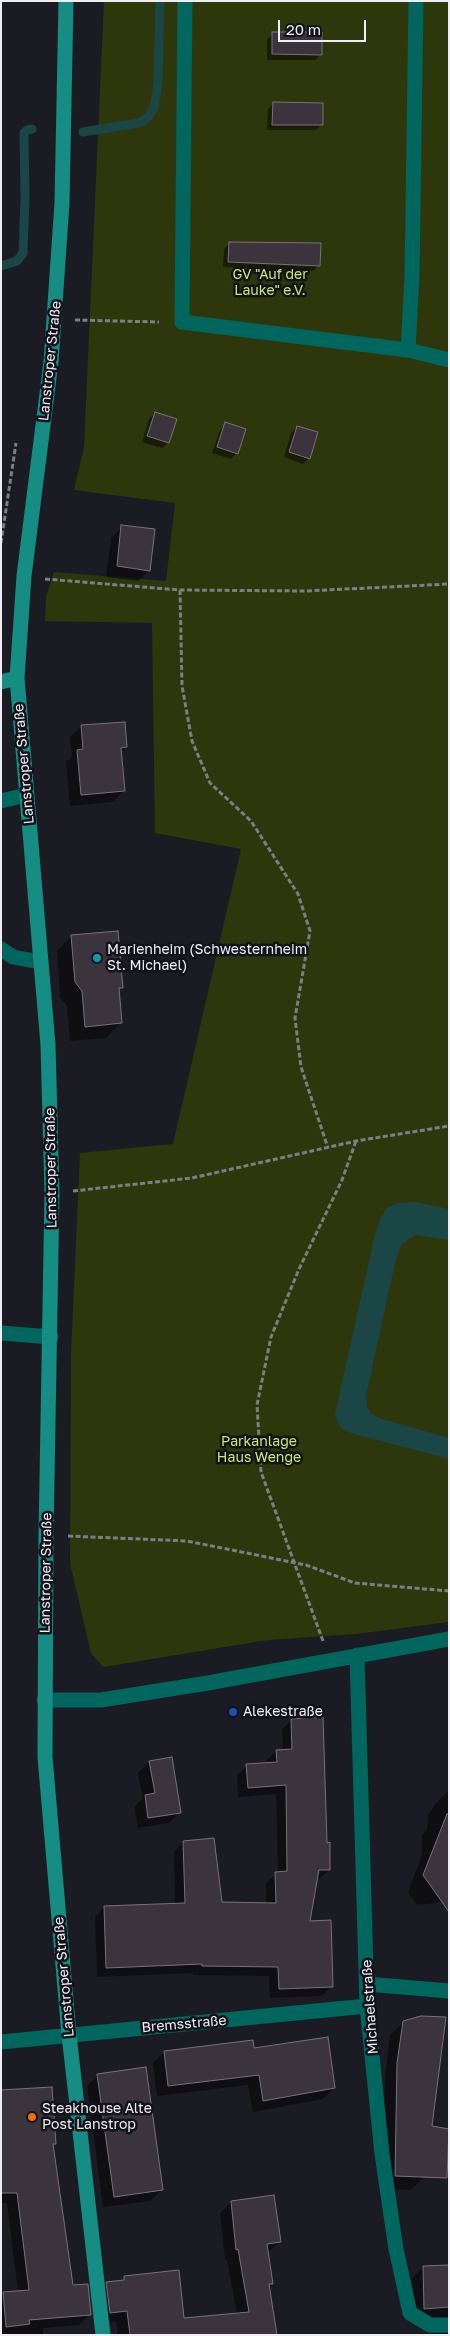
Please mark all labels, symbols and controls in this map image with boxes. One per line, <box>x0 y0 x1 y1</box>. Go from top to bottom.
scale bar <box>280 10 368 42</box>
text: 20 m <box>286 20 321 38</box>
park label: GV "Auf der Lauke" e.V. <box>232 267 308 300</box>
street label: Lanstroper Straße <box>35 300 65 422</box>
street label: Lanstroper Straße <box>10 703 38 825</box>
place label: Marienheim (Schwesternheim St. Michael) <box>107 942 307 974</box>
marker: Marienheim (Schwesternheim St. Michael) <box>91 952 103 964</box>
street label: Lanstroper Straße <box>42 1107 60 1229</box>
park label: Parkanlage Haus Wenge <box>217 1434 301 1466</box>
street label: Lanstroper Straße <box>37 1512 55 1634</box>
place label: Alekestraße <box>243 1704 323 1720</box>
marker: Alekestraße <box>227 1706 239 1718</box>
street label: Lanstroper Straße <box>50 1916 78 2038</box>
street label: Michaelstraße <box>358 1959 382 2055</box>
street label: Bremsstraße <box>141 2012 227 2036</box>
place label: Steakhouse Alte Post Lanstrop <box>42 2101 152 2134</box>
marker: Steakhouse Alte Post Lanstrop <box>26 2111 38 2123</box>

